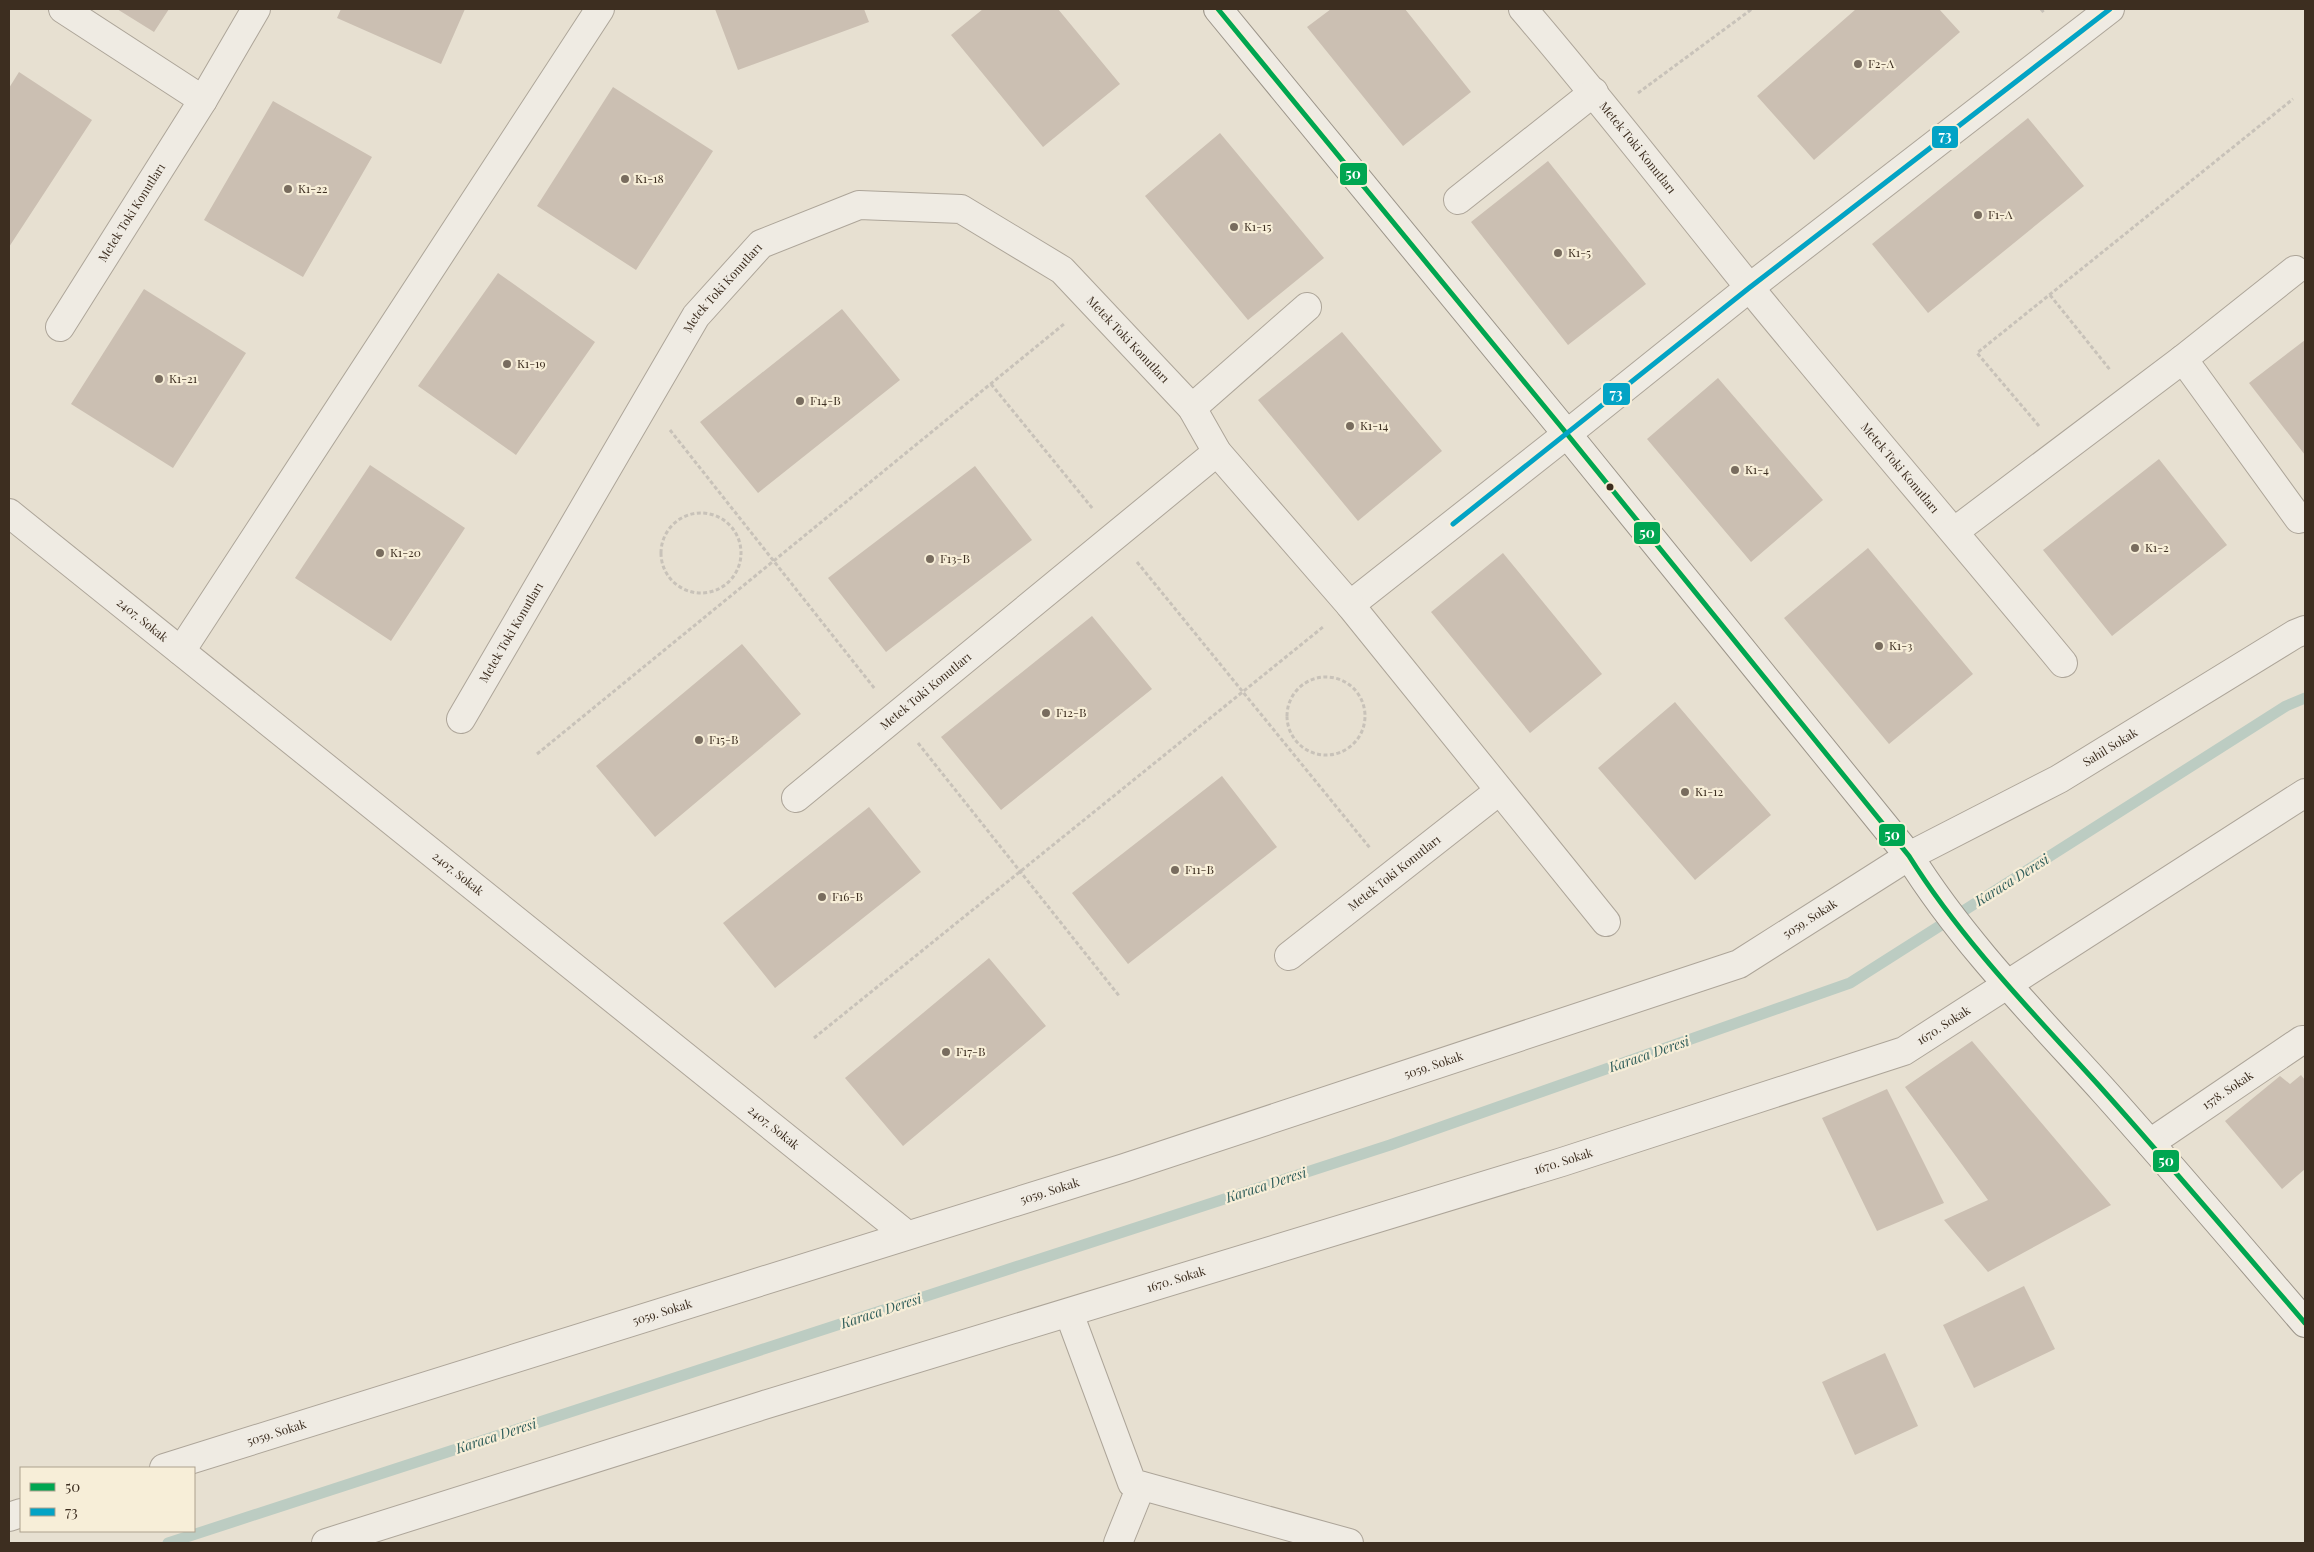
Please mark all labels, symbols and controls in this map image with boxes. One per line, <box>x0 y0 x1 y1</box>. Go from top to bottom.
place label: F2-A <box>1868 55 1895 71</box>
marker: F2-A <box>1852 58 1864 70</box>
street label: Metek Toki Konutları <box>1596 98 1680 197</box>
line badge: 73 <box>1931 125 1959 149</box>
text: 73 <box>1938 126 1952 145</box>
street label: Metek Toki Konutları <box>94 160 168 265</box>
line badge: 50 <box>1339 162 1368 186</box>
text: 50 <box>1345 164 1361 183</box>
place label: K1-18 <box>635 170 664 186</box>
marker: K1-18 <box>619 173 631 185</box>
place label: K1-22 <box>298 180 328 196</box>
marker: K1-22 <box>282 183 294 195</box>
place label: F1-A <box>1988 206 2013 222</box>
marker: F1-A <box>1972 209 1984 221</box>
place label: K1-15 <box>1244 218 1271 234</box>
marker: K1-15 <box>1228 221 1240 233</box>
street label: Metek Toki Konutları <box>679 239 765 335</box>
place label: K1-5 <box>1568 244 1591 260</box>
marker: K1-5 <box>1552 247 1564 259</box>
street label: Metek Toki Konutları <box>1084 292 1174 386</box>
place label: K1-19 <box>517 355 546 371</box>
marker: K1-19 <box>501 358 513 370</box>
place label: K1-21 <box>169 370 198 386</box>
marker: K1-21 <box>153 373 165 385</box>
line badge: 73 <box>1602 382 1631 406</box>
text: 73 <box>1609 384 1623 403</box>
place label: F14-B <box>810 392 841 408</box>
marker: F14-B <box>794 395 806 407</box>
place label: K1-14 <box>1360 417 1389 433</box>
street label: Metek Toki Konutları <box>1858 419 1944 516</box>
marker: K1-14 <box>1344 420 1356 432</box>
place label: K1-4 <box>1745 461 1769 477</box>
marker: K1-4 <box>1729 464 1741 476</box>
unlabelled marker <box>1605 482 1615 492</box>
line badge: 50 <box>1633 521 1661 545</box>
text: 50 <box>1639 523 1655 542</box>
place label: K1-2 <box>2145 539 2169 555</box>
marker: K1-2 <box>2129 542 2141 554</box>
place label: K1-20 <box>390 544 421 560</box>
marker: K1-20 <box>374 547 386 559</box>
place label: F13-B <box>940 550 970 566</box>
marker: F13-B <box>924 553 936 565</box>
street label: Metek Toki Konutları <box>475 579 546 685</box>
street label: 2407. Sokak <box>114 594 172 645</box>
place label: K1-3 <box>1889 637 1913 653</box>
marker: K1-3 <box>1873 640 1885 652</box>
street label: Metek Toki Konutları <box>876 648 974 733</box>
place label: F12-B <box>1056 704 1086 720</box>
marker: F12-B <box>1040 707 1052 719</box>
street label: Sahil Sokak <box>2079 723 2141 770</box>
place label: F15-B <box>709 731 739 747</box>
marker: F15-B <box>693 734 705 746</box>
place label: K1-12 <box>1695 783 1724 799</box>
marker: K1-12 <box>1679 786 1691 798</box>
line badge: 50 <box>1878 823 1906 847</box>
text: 50 <box>1884 825 1900 844</box>
street label: Metek Toki Konutları <box>1344 831 1444 914</box>
street label: 2407. Sokak <box>430 848 488 899</box>
water label: Karaca Deresi <box>1970 849 2053 910</box>
place label: F11-B <box>1185 861 1214 877</box>
marker: F11-B <box>1169 864 1181 876</box>
place label: F16-B <box>832 888 863 904</box>
marker: F16-B <box>816 891 828 903</box>
street label: 5059. Sokak <box>1779 895 1840 941</box>
street label: 1670. Sokak <box>1913 1001 1973 1048</box>
water label: Karaca Deresi <box>1605 1031 1692 1076</box>
place label: F17-B <box>956 1043 985 1059</box>
marker: F17-B <box>940 1046 952 1058</box>
street label: 5059. Sokak <box>1402 1047 1465 1082</box>
street label: 1578. Sokak <box>2199 1066 2256 1112</box>
street label: 2407. Sokak <box>745 1101 803 1153</box>
street label: 1670. Sokak <box>1532 1143 1595 1177</box>
line badge: 50 <box>2152 1149 2180 1173</box>
text: 50 <box>2158 1151 2174 1170</box>
water label: Karaca Deresi <box>1222 1162 1309 1207</box>
street label: 5059. Sokak <box>1018 1173 1081 1207</box>
street label: 1670. Sokak <box>1144 1262 1208 1295</box>
water label: Karaca Deresi <box>837 1288 924 1333</box>
street label: 5059. Sokak <box>630 1294 694 1328</box>
water label: Karaca Deresi <box>452 1413 539 1458</box>
street label: 5059. Sokak <box>245 1415 308 1449</box>
legend <box>20 1467 195 1532</box>
text: 50 <box>65 1476 80 1496</box>
text: 73 <box>65 1501 78 1521</box>

